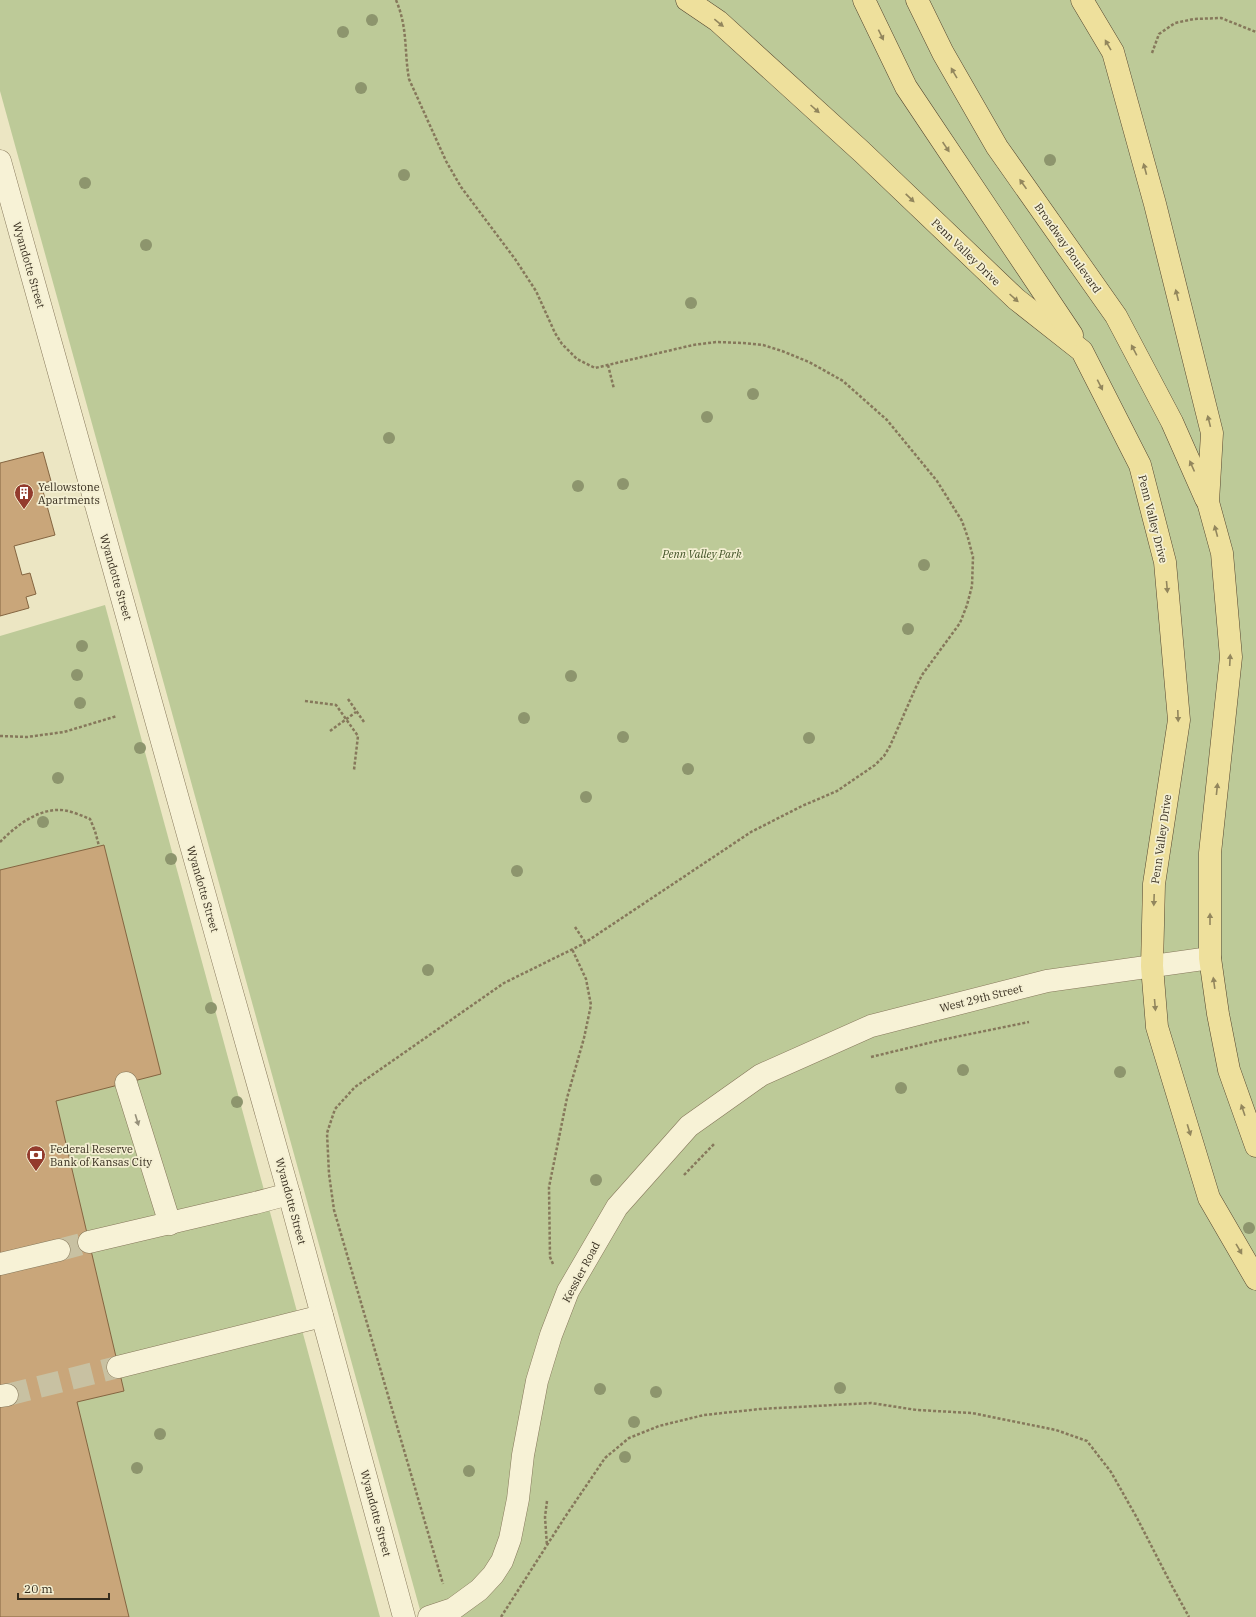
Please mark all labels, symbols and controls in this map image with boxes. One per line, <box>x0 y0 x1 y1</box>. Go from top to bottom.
one-way arrow <box>713 18 724 27</box>
one-way arrow <box>878 30 884 41</box>
one-way arrow <box>1105 39 1112 51</box>
one-way arrow <box>951 67 958 79</box>
one-way arrow <box>810 105 821 114</box>
one-way arrow <box>942 142 950 153</box>
one-way arrow <box>1142 163 1148 175</box>
one-way arrow <box>1019 178 1027 189</box>
one-way arrow <box>906 193 915 202</box>
street label: Broadway Boulevard <box>1032 200 1105 296</box>
street label: Penn Valley Drive <box>929 216 1003 288</box>
street label: Wyandotte Street <box>10 220 48 310</box>
one-way arrow <box>1174 289 1180 301</box>
one-way arrow <box>1009 293 1020 302</box>
one-way arrow <box>1130 344 1137 356</box>
one-way arrow <box>1097 380 1103 391</box>
one-way arrow <box>1206 415 1212 427</box>
one-way arrow <box>1189 460 1195 472</box>
street label: Penn Valley Drive <box>1135 473 1171 565</box>
place label: Yellowstone Apartments <box>38 480 100 507</box>
building icon: Yellowstone Apartments <box>13 482 35 510</box>
one-way arrow <box>1213 525 1219 537</box>
street label: Wyandotte Street <box>97 532 135 622</box>
park label: Penn Valley Park <box>661 547 742 561</box>
one-way arrow <box>1164 581 1171 593</box>
one-way arrow <box>1227 653 1233 666</box>
one-way arrow <box>1175 710 1181 723</box>
one-way arrow <box>1214 783 1220 795</box>
street label: Penn Valley Drive <box>1148 793 1174 885</box>
street label: Wyandotte Street <box>184 844 222 934</box>
one-way arrow <box>1150 894 1157 906</box>
one-way arrow <box>1207 912 1213 925</box>
one-way arrow <box>1211 977 1217 989</box>
street label: West 29th Street <box>938 981 1024 1015</box>
one-way arrow <box>1152 999 1159 1011</box>
one-way arrow <box>1240 1103 1246 1115</box>
one-way arrow <box>134 1114 140 1126</box>
one-way arrow <box>1186 1124 1192 1136</box>
place label: Federal Reserve Bank of Kansas City <box>50 1142 152 1169</box>
bank icon: Federal Reserve Bank of Kansas City <box>25 1144 47 1172</box>
street label: Wyandotte Street <box>273 1156 309 1246</box>
street label: Kessler Road <box>559 1239 603 1305</box>
one-way arrow <box>1235 1243 1242 1255</box>
street label: Wyandotte Street <box>358 1468 394 1558</box>
scale bar <box>18 1575 109 1601</box>
text: 20 m <box>24 1581 53 1596</box>

